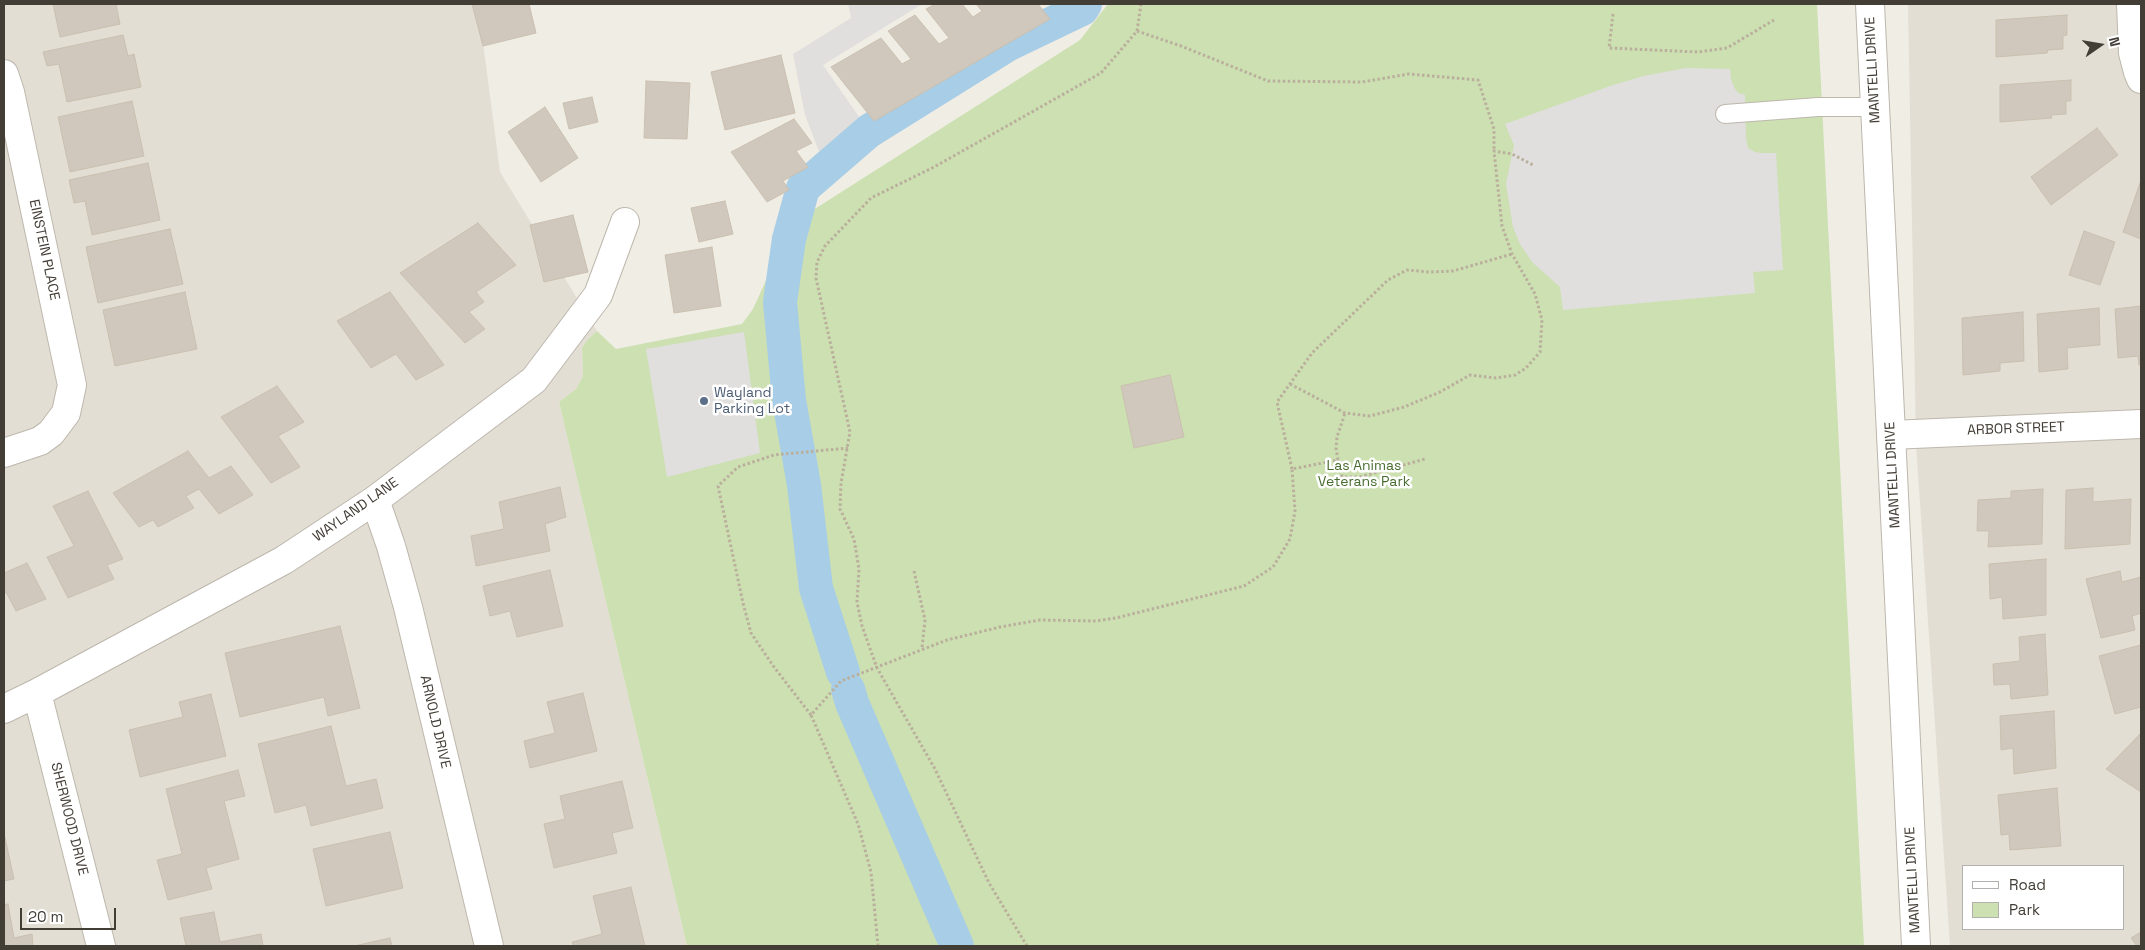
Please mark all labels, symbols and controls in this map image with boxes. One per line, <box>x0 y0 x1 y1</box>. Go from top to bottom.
street label: MANTELLI DRIVE <box>1862 16 1884 124</box>
north arrow <box>2075 20 2125 70</box>
text: N <box>2105 35 2124 48</box>
street label: EINSTEIN PLACE <box>25 198 63 302</box>
place label: Wayland Parking Lot <box>714 385 790 418</box>
marker: Wayland Parking Lot <box>698 395 710 407</box>
street label: ARBOR STREET <box>1967 419 2065 439</box>
street label: MANTELLI DRIVE <box>1882 421 1904 529</box>
park label: Las Animas Veterans Park <box>1318 458 1410 491</box>
street label: WAYLAND LANE <box>310 474 402 546</box>
street label: ARNOLD DRIVE <box>416 674 454 770</box>
street label: SHERWOOD DRIVE <box>47 761 91 877</box>
street label: MANTELLI DRIVE <box>1902 826 1924 934</box>
legend <box>1962 865 2125 930</box>
text: Road <box>2009 875 2046 894</box>
scale bar <box>22 898 119 930</box>
text: Park <box>2009 900 2040 919</box>
text: 20 m <box>28 907 63 926</box>

